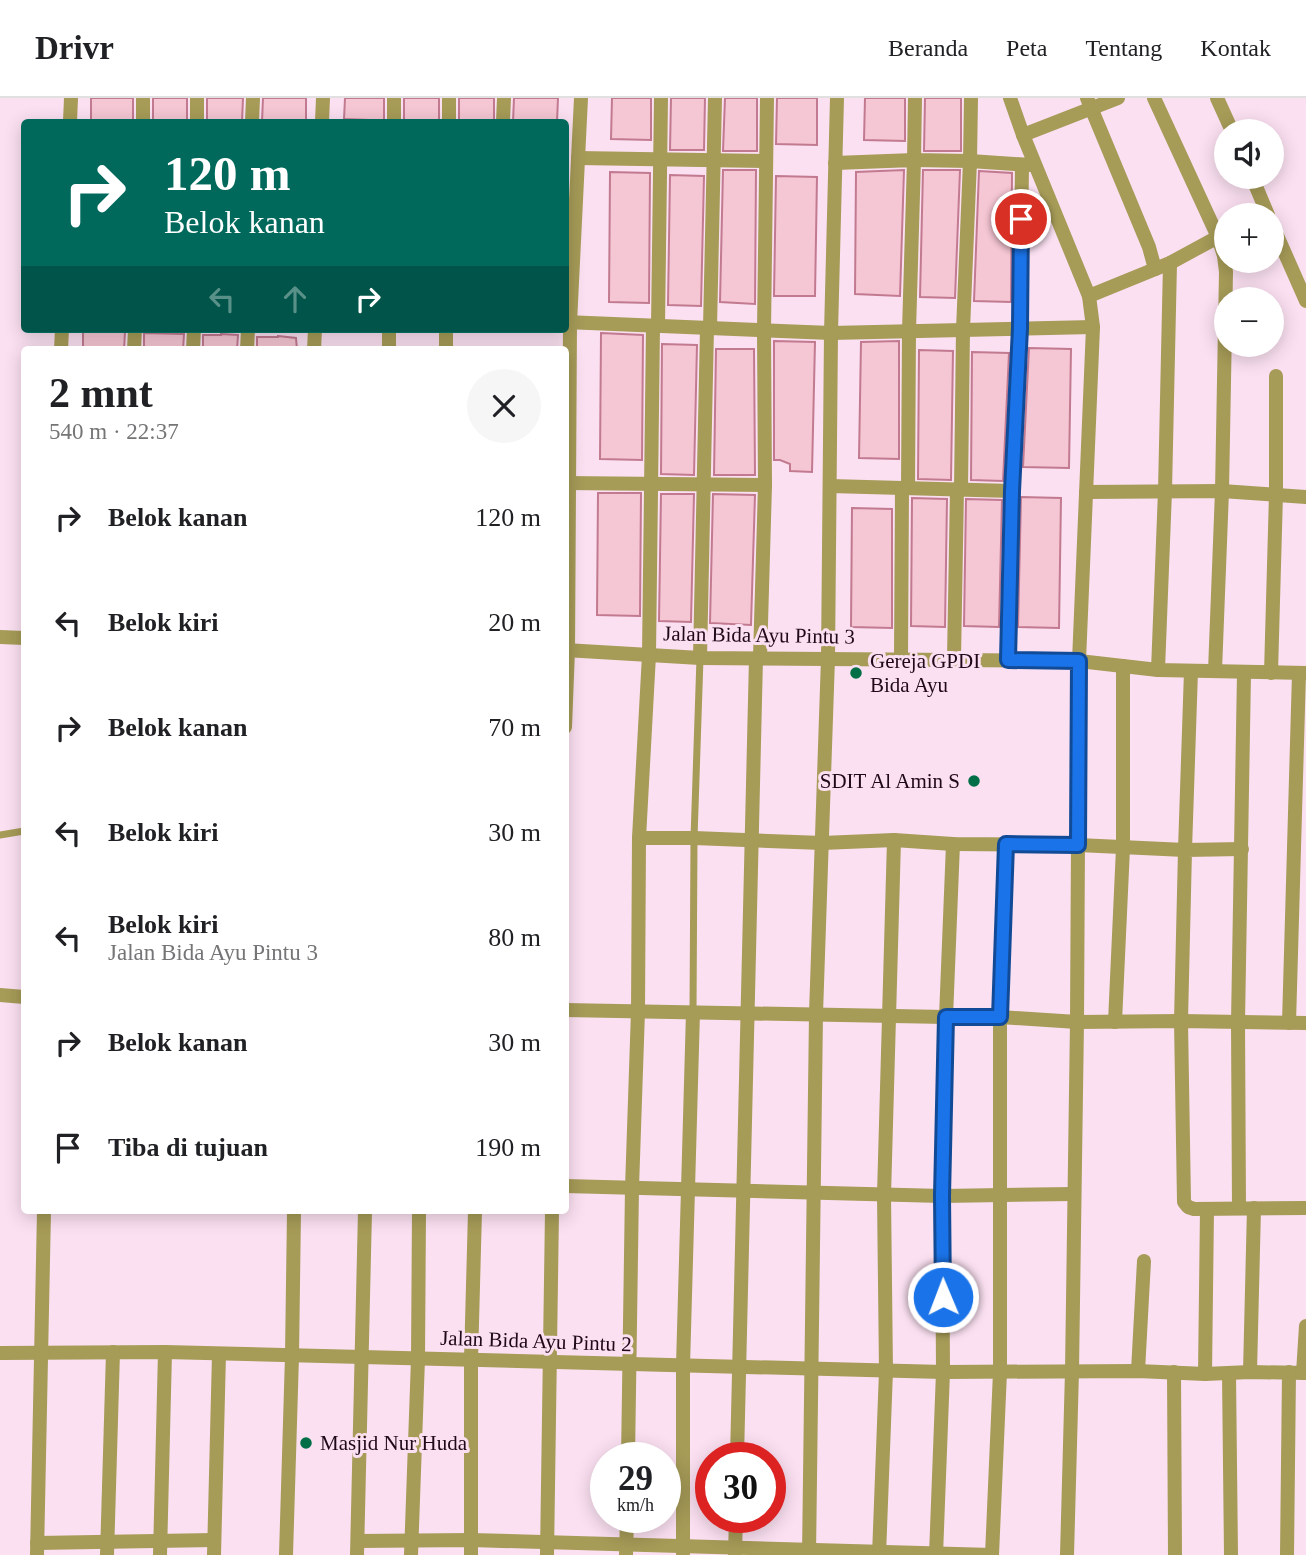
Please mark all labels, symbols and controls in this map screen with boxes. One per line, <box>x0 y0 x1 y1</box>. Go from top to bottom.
text: Drivr <box>35 30 114 66</box>
text: Beranda <box>888 35 968 61</box>
text: Peta <box>1006 35 1047 61</box>
text: Tentang <box>1085 35 1162 61</box>
text: Kontak <box>1200 35 1271 61</box>
map controls <box>1214 119 1284 357</box>
button: sound <box>1214 119 1284 189</box>
text: 120 m <box>164 146 291 201</box>
icon: right <box>49 147 140 238</box>
pin <box>991 189 1051 249</box>
icon: arrive <box>1002 200 1040 238</box>
button: + <box>1214 203 1284 273</box>
text: Belok kanan <box>164 204 325 240</box>
icon: left <box>203 280 241 318</box>
icon: ahead <box>276 280 314 318</box>
icon: right <box>349 280 387 318</box>
button: − <box>1214 287 1284 357</box>
button: close <box>467 369 541 443</box>
text: 2 mnt <box>49 370 153 416</box>
text: 540 m · 22:37 <box>49 419 179 444</box>
icon: right <box>49 499 87 537</box>
text: Belok kanan <box>108 503 247 532</box>
text: 120 m <box>475 503 541 532</box>
icon: left <box>49 604 87 642</box>
text: Belok kiri <box>108 608 219 637</box>
text: 20 m <box>488 608 541 637</box>
street label: Jalan Bida Ayu Pintu 3 <box>663 621 855 649</box>
place label: Gereja GPDI Bida Ayu <box>870 649 980 697</box>
marker: Gereja GPDI Bida Ayu <box>848 665 864 681</box>
icon: right <box>49 709 87 747</box>
text: Belok kanan <box>108 713 247 742</box>
text: 70 m <box>488 713 541 742</box>
place label: SDIT Al Amin S <box>820 769 960 793</box>
marker: SDIT Al Amin S <box>966 773 982 789</box>
icon: left <box>49 814 87 852</box>
text: Belok kiri <box>108 818 219 847</box>
text: 30 m <box>488 818 541 847</box>
text: Belok kiri <box>108 910 219 939</box>
icon: left <box>49 919 87 957</box>
text: 80 m <box>488 923 541 952</box>
text: Jalan Bida Ayu Pintu 3 <box>108 940 318 965</box>
icon: right <box>49 1024 87 1062</box>
text: Belok kanan <box>108 1028 247 1057</box>
text: 30 m <box>488 1028 541 1057</box>
icon: arrive <box>49 1129 87 1167</box>
text: Tiba di tujuan <box>108 1133 268 1162</box>
text: 190 m <box>475 1133 541 1162</box>
position arrow <box>906 1260 980 1334</box>
street label: Jalan Bida Ayu Pintu 2 <box>440 1326 632 1356</box>
place label: Masjid Nur Huda <box>320 1431 468 1455</box>
marker: Masjid Nur Huda <box>298 1435 314 1451</box>
speed limit sign: 30 <box>695 1442 786 1533</box>
text: 29 <box>618 1459 653 1498</box>
text: km/h <box>617 1495 654 1515</box>

